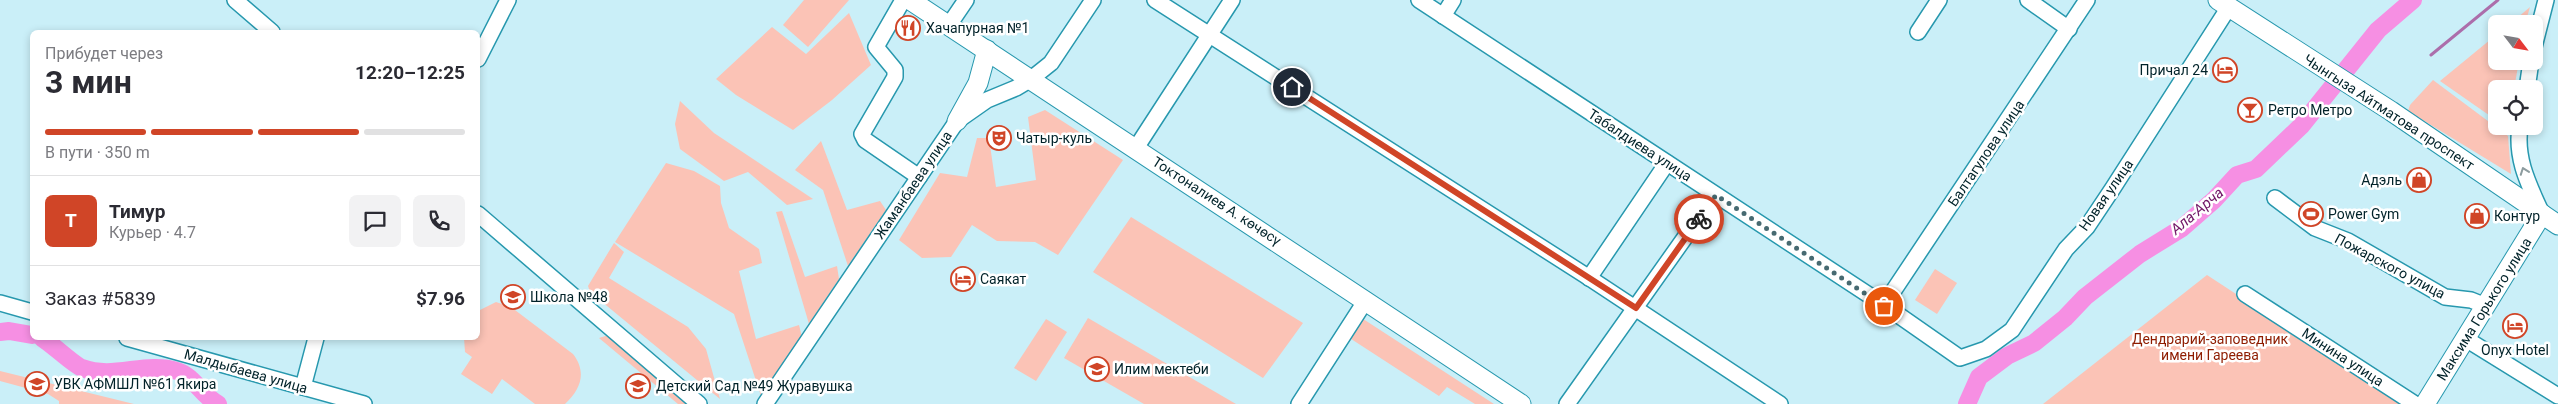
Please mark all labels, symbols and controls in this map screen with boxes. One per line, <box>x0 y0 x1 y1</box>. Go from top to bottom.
restaurant icon: Хачапурная №1 <box>895 15 921 41</box>
north arrow <box>2488 15 2542 70</box>
map controls <box>2488 15 2543 135</box>
place label: Хачапурная №1 <box>926 20 1029 36</box>
text: Прибудет через <box>45 44 163 63</box>
street label: Чынгыза Айтматова проспект <box>2301 51 2477 173</box>
hotel icon: Причал 24 <box>2212 57 2238 83</box>
text: 12:20–12:25 <box>355 61 465 84</box>
place label: Причал 24 <box>2140 62 2208 78</box>
text: 3 мин <box>45 63 132 101</box>
pin <box>1271 66 1313 108</box>
icon: home <box>1278 73 1306 101</box>
button: locate <box>2488 80 2543 135</box>
street label: Балтагулова улица <box>1945 97 2027 209</box>
bar icon: Ретро Метро <box>2237 97 2263 123</box>
place label: Ретро Метро <box>2268 102 2352 118</box>
street label: Табалдиева улица <box>1585 106 1695 184</box>
theatre icon: Чатыр-куль <box>986 125 1012 151</box>
street label: Жаманбаева улица <box>871 128 955 242</box>
place label: Чатыр-куль <box>1016 130 1092 146</box>
text: В пути · 350 m <box>45 143 150 162</box>
street label: Токтоналиев А. көчөсү <box>1150 153 1284 249</box>
street label: Новая улица <box>2076 156 2136 234</box>
shop icon: Адэль <box>2406 167 2432 193</box>
one-way arrow <box>2520 167 2530 176</box>
place label: Адэль <box>2361 172 2402 188</box>
water label: Ала-Арча <box>2166 184 2227 239</box>
courier <box>1674 194 1724 244</box>
button: chat <box>349 195 401 247</box>
button: phone <box>413 195 465 247</box>
text: Тимур <box>109 200 165 223</box>
sports icon: Power Gym <box>2298 201 2324 227</box>
shop icon: Контур <box>2464 203 2490 229</box>
icon: bike <box>1685 205 1713 233</box>
place label: Power Gym <box>2328 206 2399 222</box>
place label: Контур <box>2494 208 2540 224</box>
text: Т <box>65 209 77 232</box>
text: Курьер · 4.7 <box>109 223 196 242</box>
street label: Пожарского улица <box>2332 230 2448 302</box>
street label: Максима Горького улица <box>2433 235 2535 383</box>
hotel icon: Саякат <box>950 266 976 292</box>
place label: Саякат <box>980 271 1026 287</box>
school or university icon: Школа №48 <box>500 284 526 310</box>
pin <box>1863 285 1905 327</box>
text: Заказ #5839 <box>45 287 156 310</box>
text: $7.96 <box>416 287 465 310</box>
place label: Школа №48 <box>530 289 608 305</box>
icon: bag <box>1870 292 1898 320</box>
hotel icon: Onyx Hotel <box>2502 313 2528 339</box>
street label: Минина улица <box>2299 325 2387 389</box>
park label: Дендрарий-заповедник имени Гареева <box>2132 331 2289 363</box>
place label: Onyx Hotel <box>2481 342 2549 358</box>
street label: Малдыбаева улица <box>182 346 310 396</box>
school or university icon: Илим мектеби <box>1084 356 1110 382</box>
place label: Илим мектеби <box>1114 361 1209 377</box>
school or university icon: УВК АФМШЛ №61 Якира <box>24 371 50 397</box>
school or university icon: Детский Сад №49 Журавушка <box>625 373 651 399</box>
place label: УВК АФМШЛ №61 Якира <box>54 376 216 392</box>
place label: Детский Сад №49 Журавушка <box>656 378 853 394</box>

